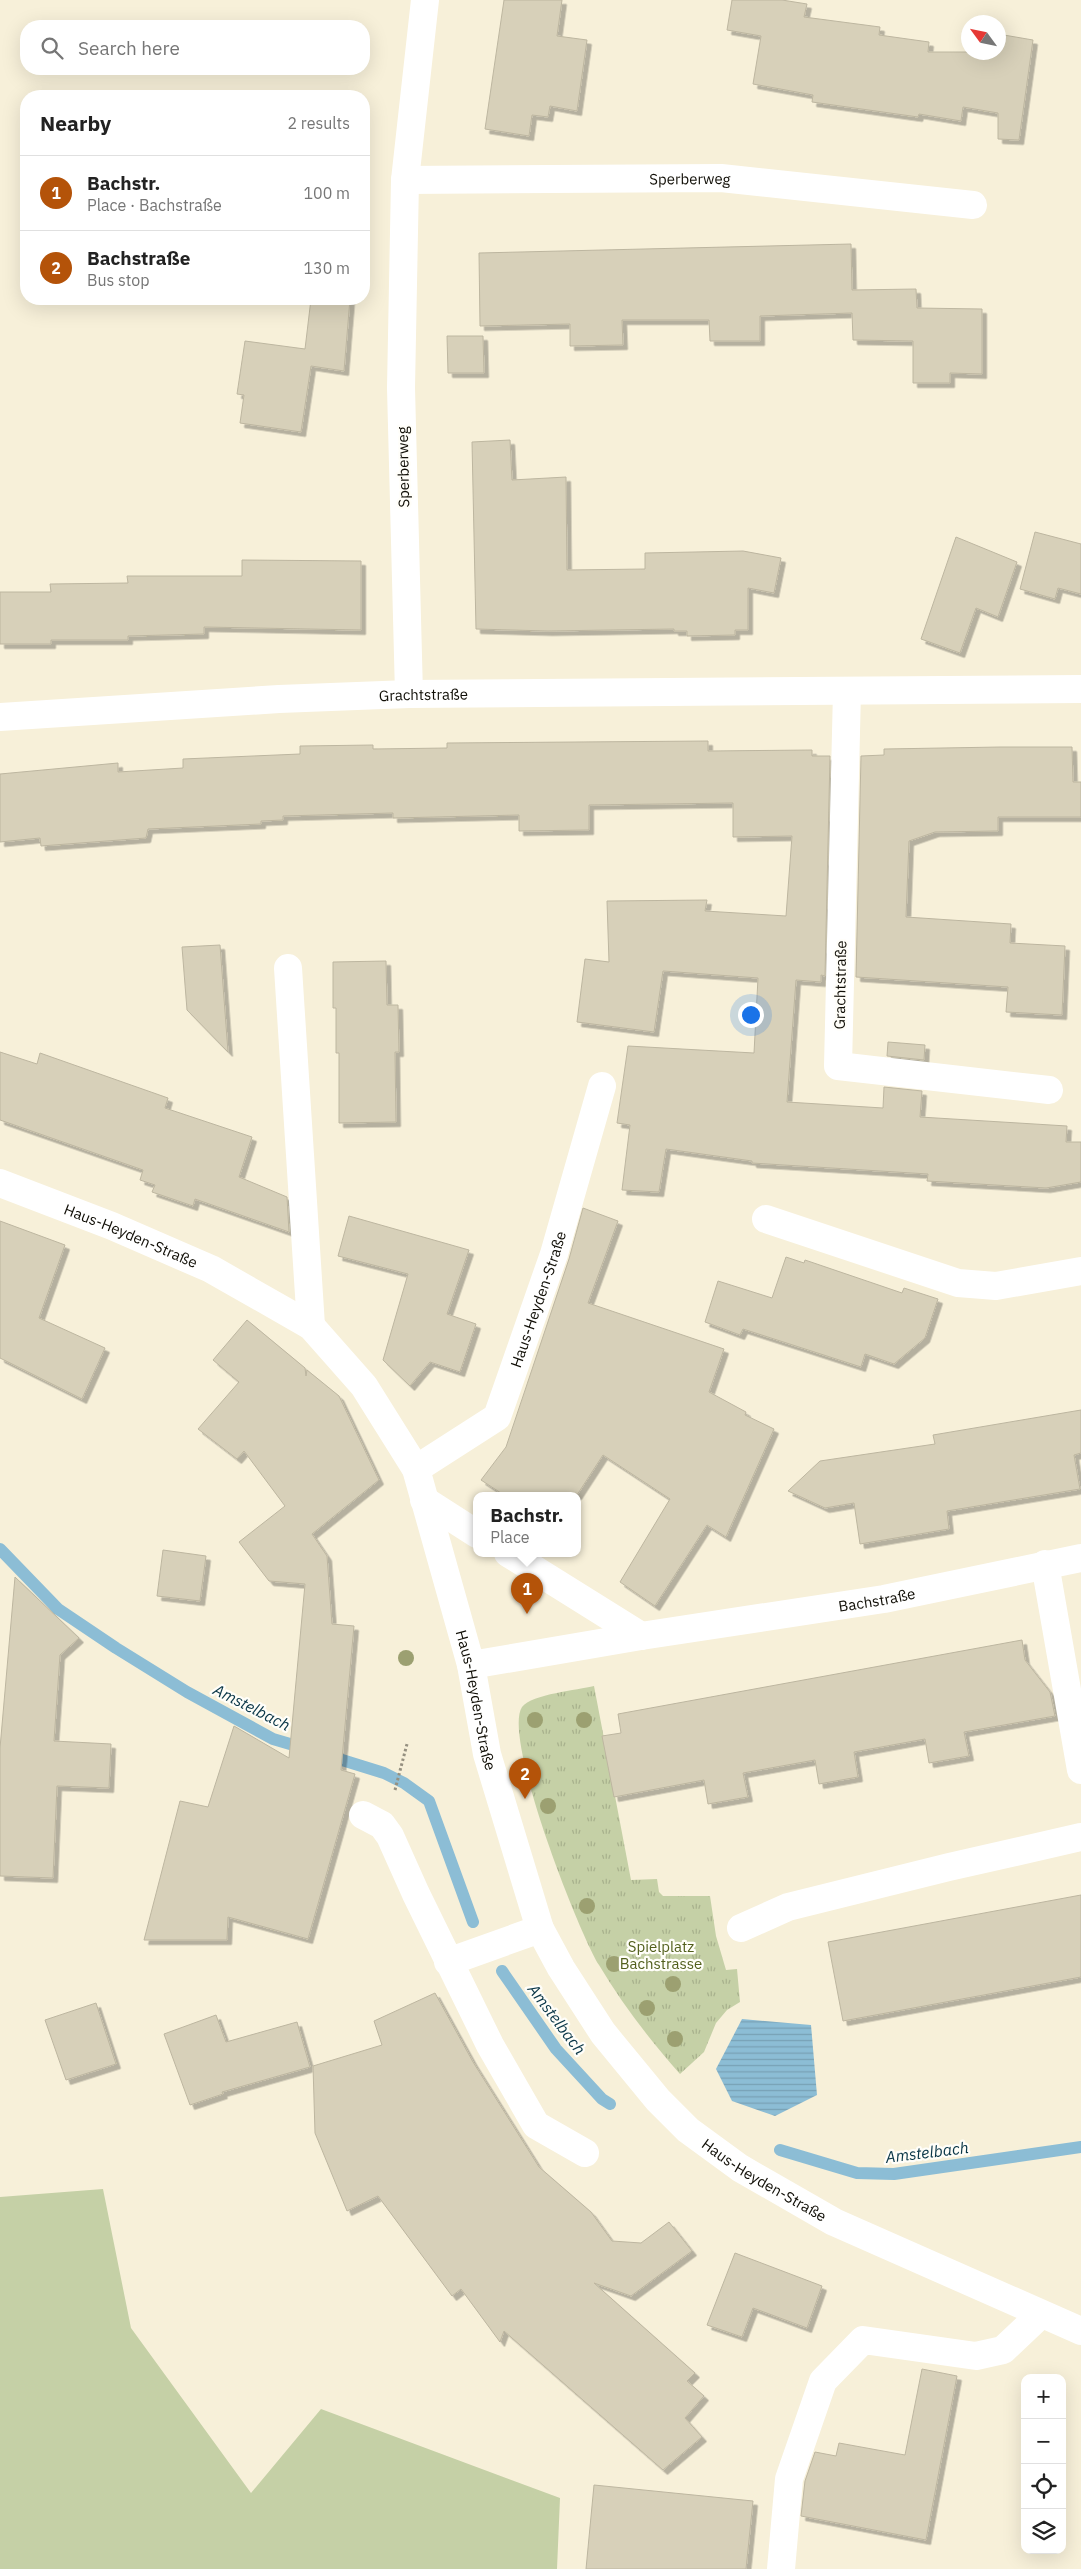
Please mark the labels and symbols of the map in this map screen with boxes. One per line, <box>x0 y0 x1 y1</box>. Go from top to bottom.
north arrow <box>961 15 1006 60</box>
street label: Sperberweg <box>649 168 732 188</box>
street label: Sperberweg <box>393 426 413 508</box>
street label: Grachtstraße <box>378 684 468 705</box>
street label: Grachtstraße <box>830 940 850 1030</box>
your location <box>738 1002 764 1028</box>
street label: Haus-Heyden-Straße <box>61 1199 201 1272</box>
street label: Haus-Heyden-Straße <box>506 1229 570 1370</box>
pin: 1 <box>511 1573 543 1614</box>
street label: Bachstraße <box>837 1583 917 1615</box>
street label: Haus-Heyden-Straße <box>452 1628 501 1773</box>
water label: Amstelbach <box>209 1679 294 1735</box>
pin: 2 <box>509 1758 541 1799</box>
park label: Spielplatz Bachstrasse <box>620 1937 702 1973</box>
water label: Amstelbach <box>523 1979 590 2058</box>
street label: Haus-Heyden-Straße <box>698 2134 830 2225</box>
water label: Amstelbach <box>883 2137 970 2167</box>

